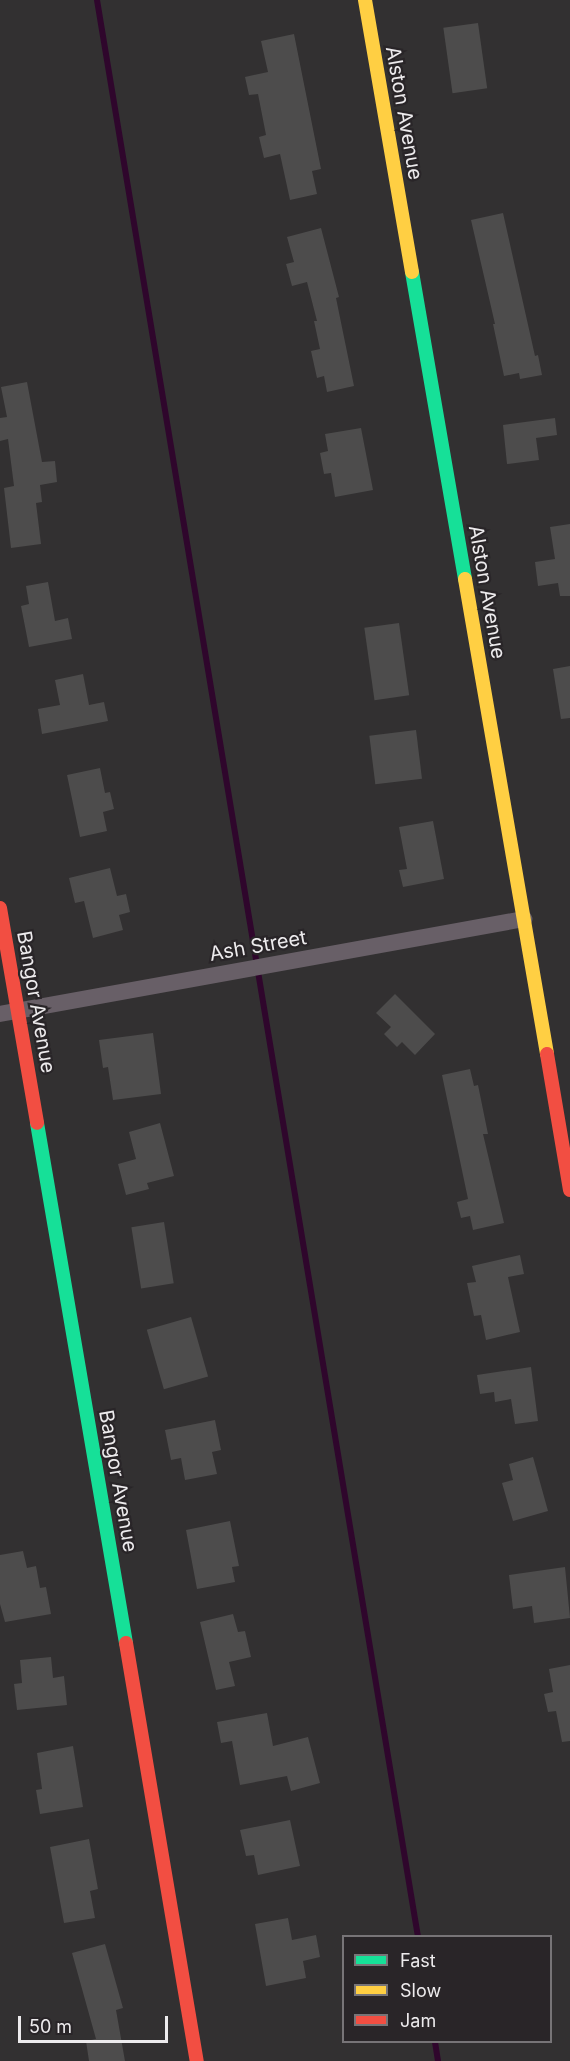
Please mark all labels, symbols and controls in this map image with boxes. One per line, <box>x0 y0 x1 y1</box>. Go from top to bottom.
street label: Alston Avenue <box>380 44 428 182</box>
street label: Alston Avenue <box>463 523 511 661</box>
street label: Ash Street <box>208 926 308 966</box>
street label: Bangor Avenue <box>12 929 60 1075</box>
street label: Bangor Avenue <box>94 1408 142 1554</box>
legend <box>342 1935 552 2043</box>
text: Fast <box>400 1950 436 1971</box>
text: Slow <box>400 1980 441 2001</box>
scale bar <box>21 2004 171 2042</box>
text: Jam <box>400 2010 436 2031</box>
text: 50 m <box>29 2016 72 2037</box>

